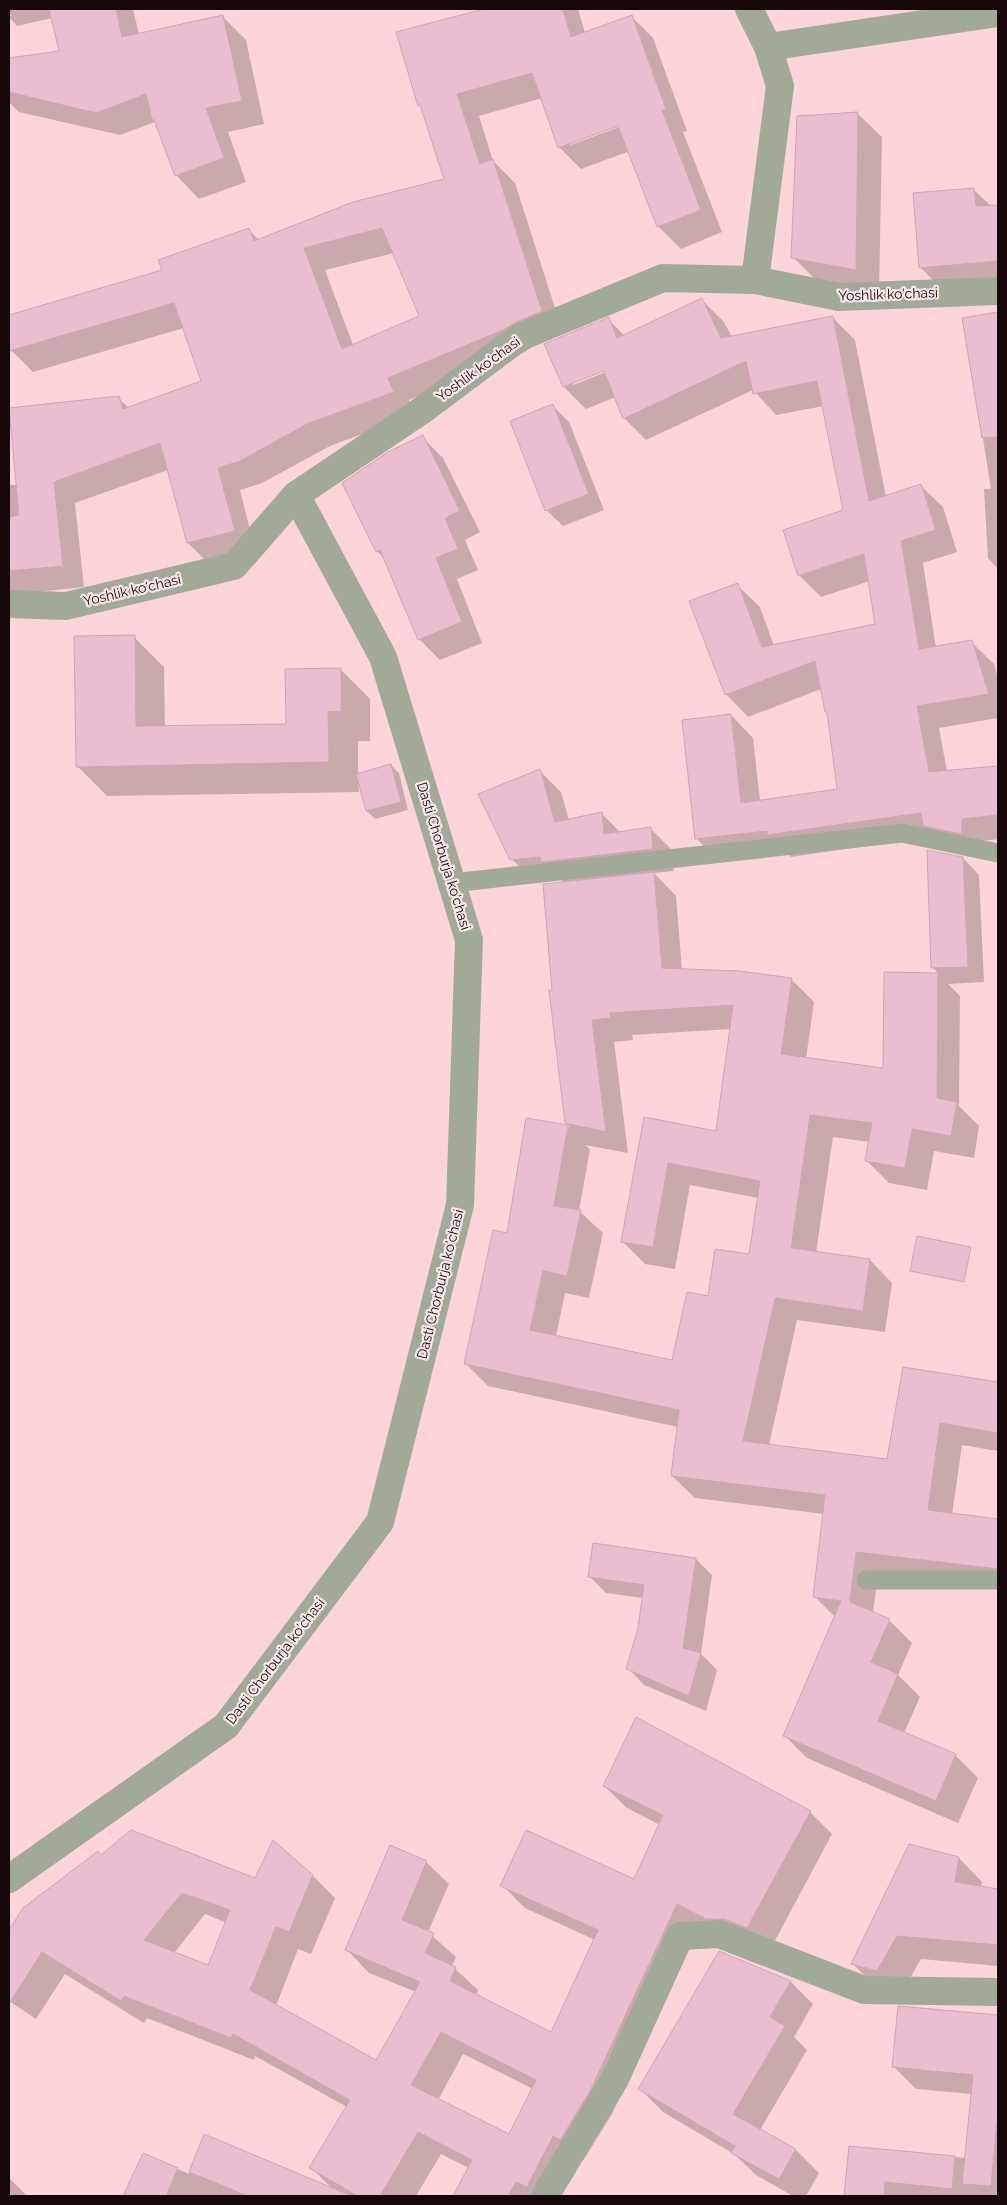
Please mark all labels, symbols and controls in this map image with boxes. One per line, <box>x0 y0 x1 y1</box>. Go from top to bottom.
street label: Yoshlik ko'chasi <box>838 284 938 304</box>
street label: Yoshlik ko'chasi <box>433 333 523 405</box>
street label: Yoshlik ko'chasi <box>82 571 182 609</box>
street label: Dasti Chorburja ko'chasi <box>414 780 474 932</box>
street label: Dasti Chorburja ko'chasi <box>414 1208 466 1360</box>
street label: Dasti Chorburja ko'chasi <box>222 1595 328 1727</box>

